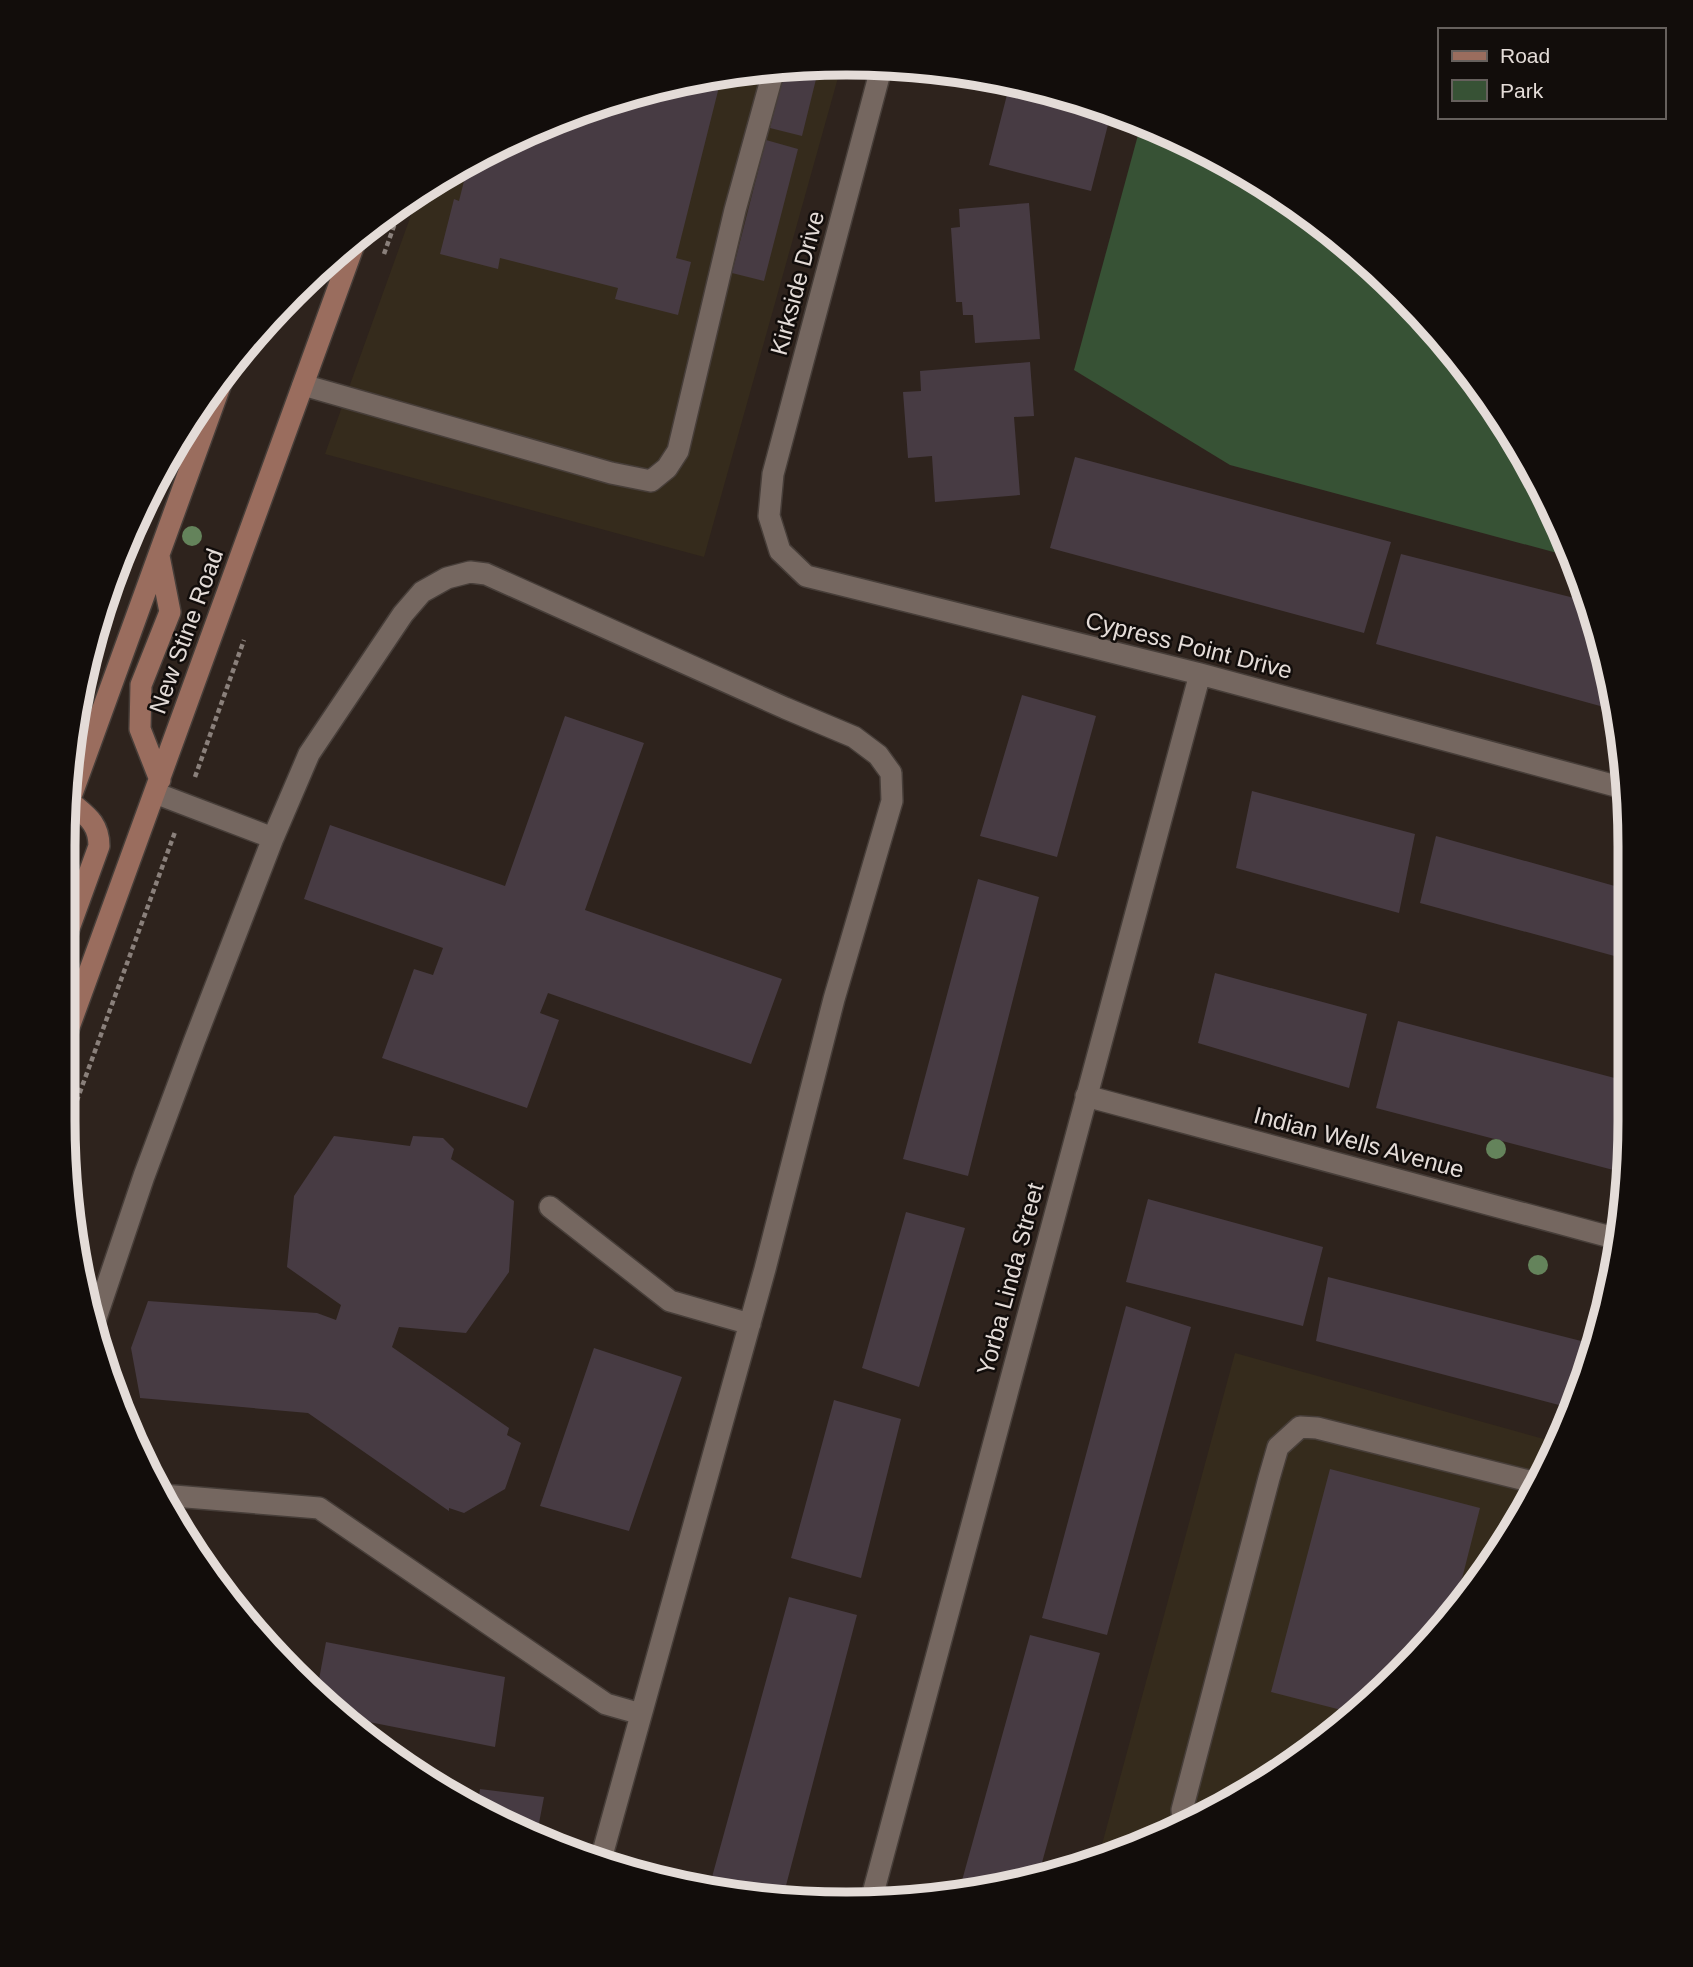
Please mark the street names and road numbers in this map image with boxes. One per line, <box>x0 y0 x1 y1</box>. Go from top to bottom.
street label: Kirkside Drive <box>765 208 829 358</box>
street label: New Stine Road <box>144 545 228 717</box>
street label: Cypress Point Drive <box>1083 606 1295 684</box>
street label: Indian Wells Avenue <box>1251 1101 1467 1183</box>
street label: Yorba Linda Street <box>971 1180 1049 1378</box>

